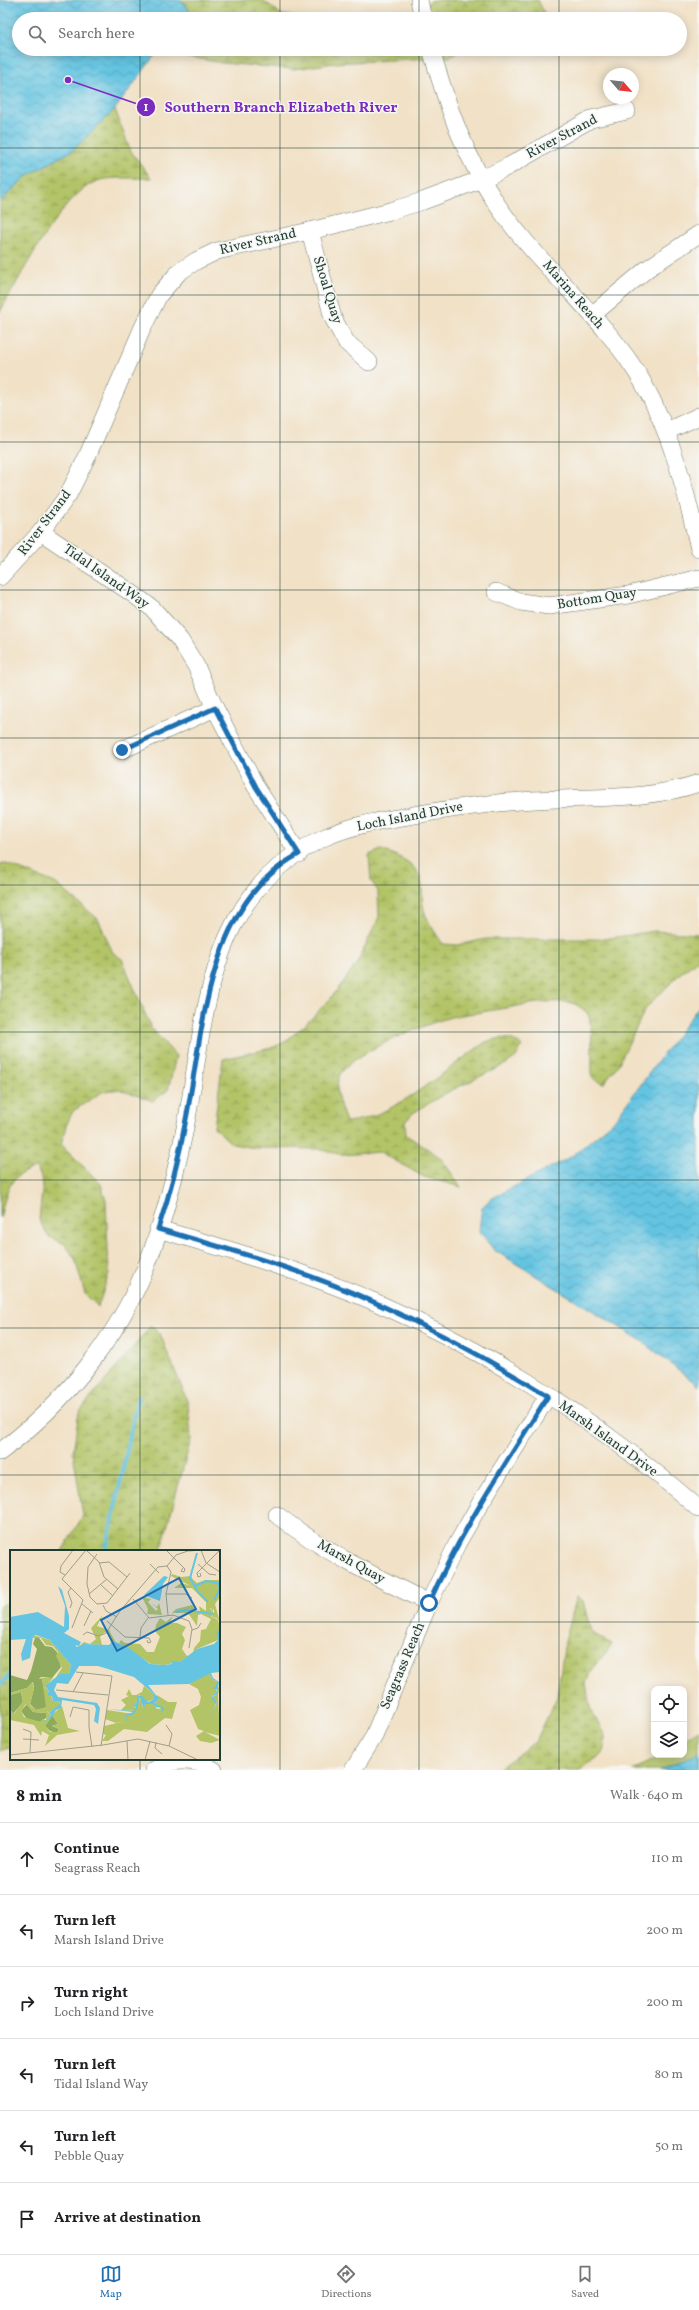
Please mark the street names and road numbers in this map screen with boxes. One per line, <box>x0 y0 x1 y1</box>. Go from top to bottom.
street label: River Strand <box>523 110 601 164</box>
street label: River Strand <box>218 224 298 260</box>
street label: Shoal Quay <box>308 254 346 327</box>
street label: Marina Reach <box>538 257 608 333</box>
street label: River Strand <box>14 486 76 560</box>
street label: Tidal Island Way <box>59 540 153 614</box>
street label: Bottom Quay <box>556 583 639 615</box>
street label: Loch Island Drive <box>355 797 465 837</box>
street label: Marsh Island Drive <box>555 1397 662 1482</box>
street label: Marsh Quay <box>313 1535 389 1589</box>
street label: Seagrass Reach <box>376 1619 430 1713</box>

